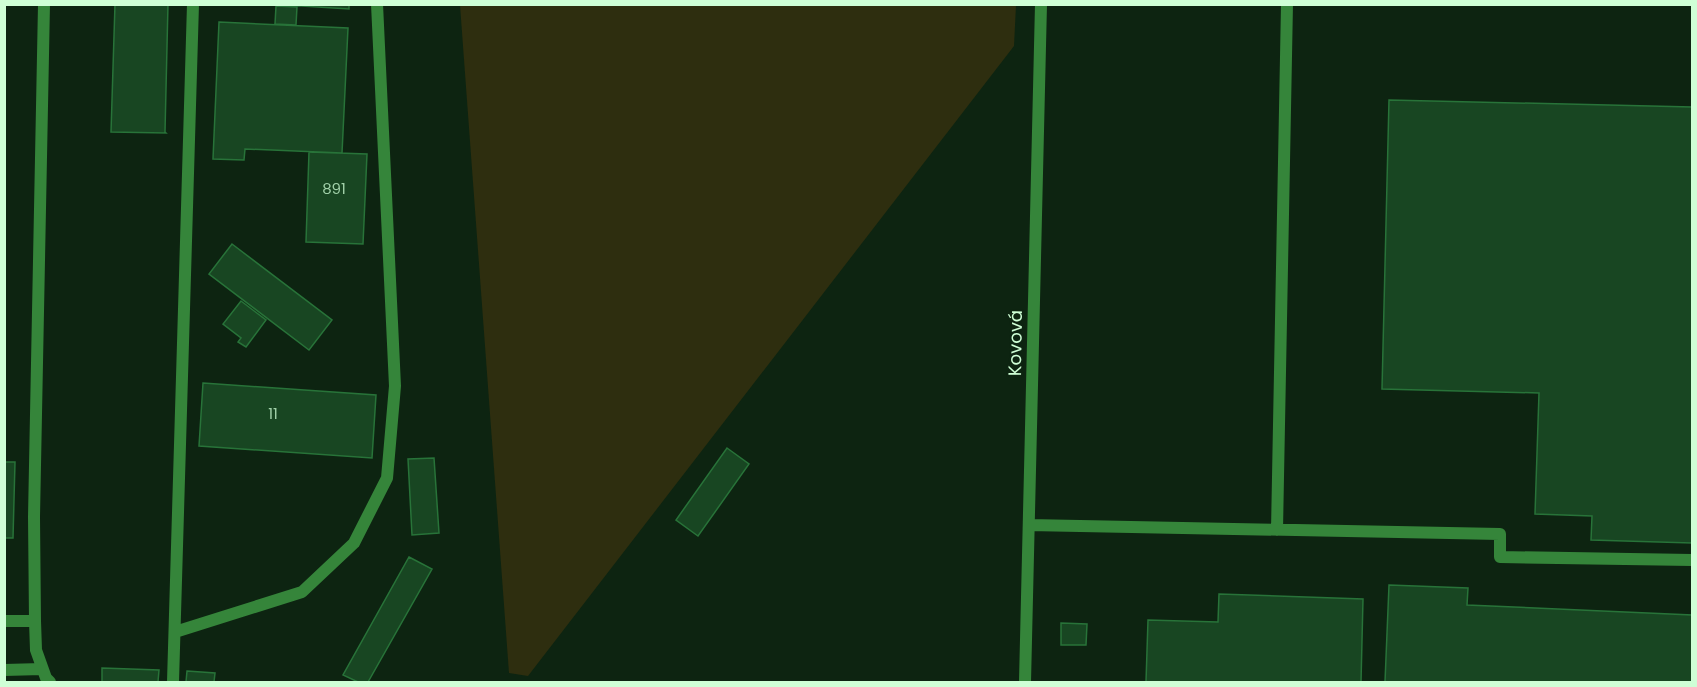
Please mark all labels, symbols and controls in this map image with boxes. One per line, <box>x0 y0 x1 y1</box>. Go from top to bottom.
house number: 891 <box>322 178 346 199</box>
street label: Kovová <box>1002 310 1028 376</box>
house number: 11 <box>268 403 278 424</box>

